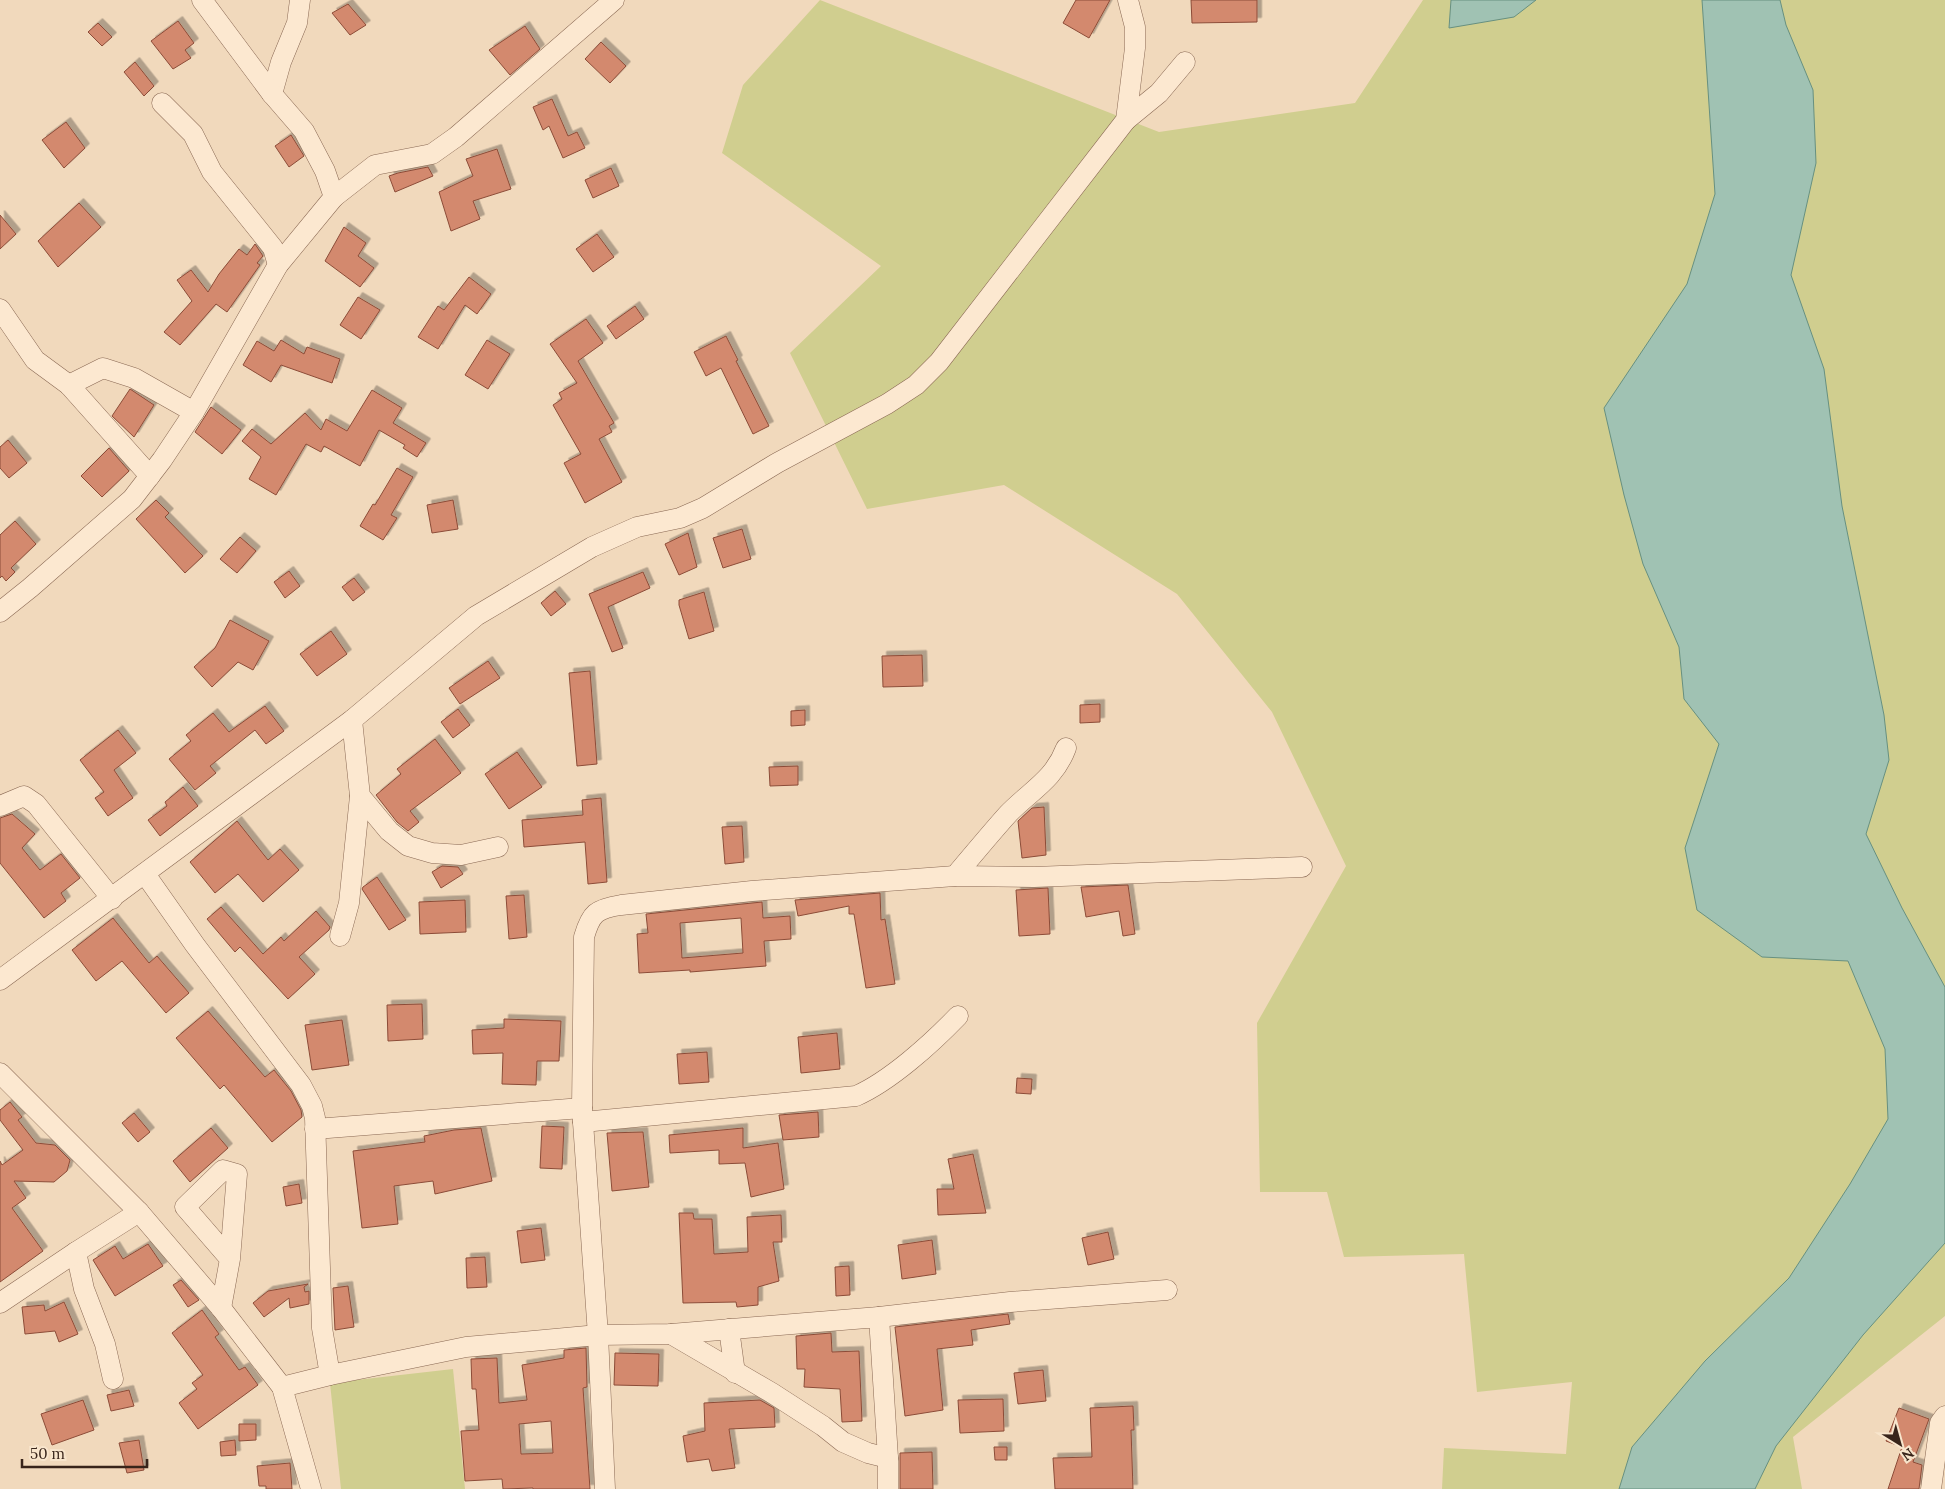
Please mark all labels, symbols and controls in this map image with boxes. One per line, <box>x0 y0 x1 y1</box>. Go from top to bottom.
north arrow <box>1875 1419 1925 1469</box>
scale bar <box>22 1436 148 1468</box>
text: 50 m <box>30 1444 65 1463</box>
text: N <box>1898 1444 1918 1465</box>

